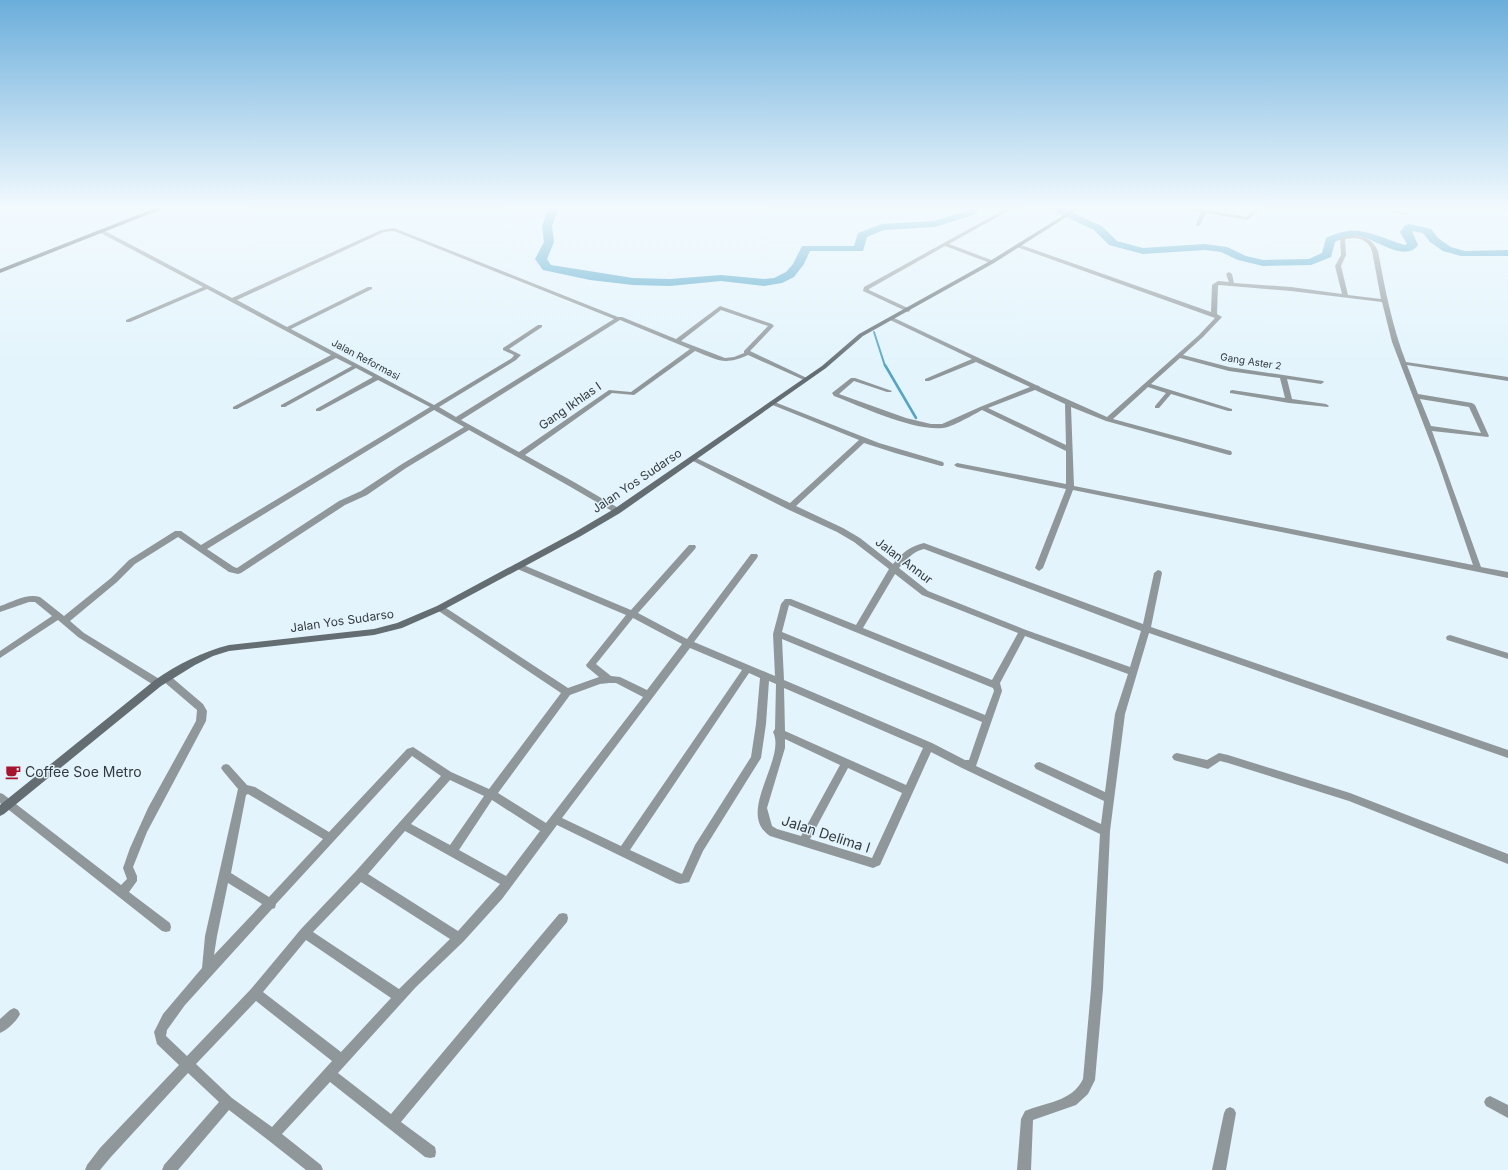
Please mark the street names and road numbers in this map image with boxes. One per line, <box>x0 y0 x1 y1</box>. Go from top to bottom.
street label: Jalan Reformasi <box>330 336 402 382</box>
street label: Gang Aster 2 <box>1220 350 1282 372</box>
street label: Gang Ikhlas I <box>536 379 604 433</box>
street label: Jalan Yos Sudarso <box>589 445 684 516</box>
street label: Jalan Annur <box>873 534 936 587</box>
street label: Jalan Yos Sudarso <box>289 606 395 635</box>
street label: Jalan Delima I <box>780 811 873 856</box>

